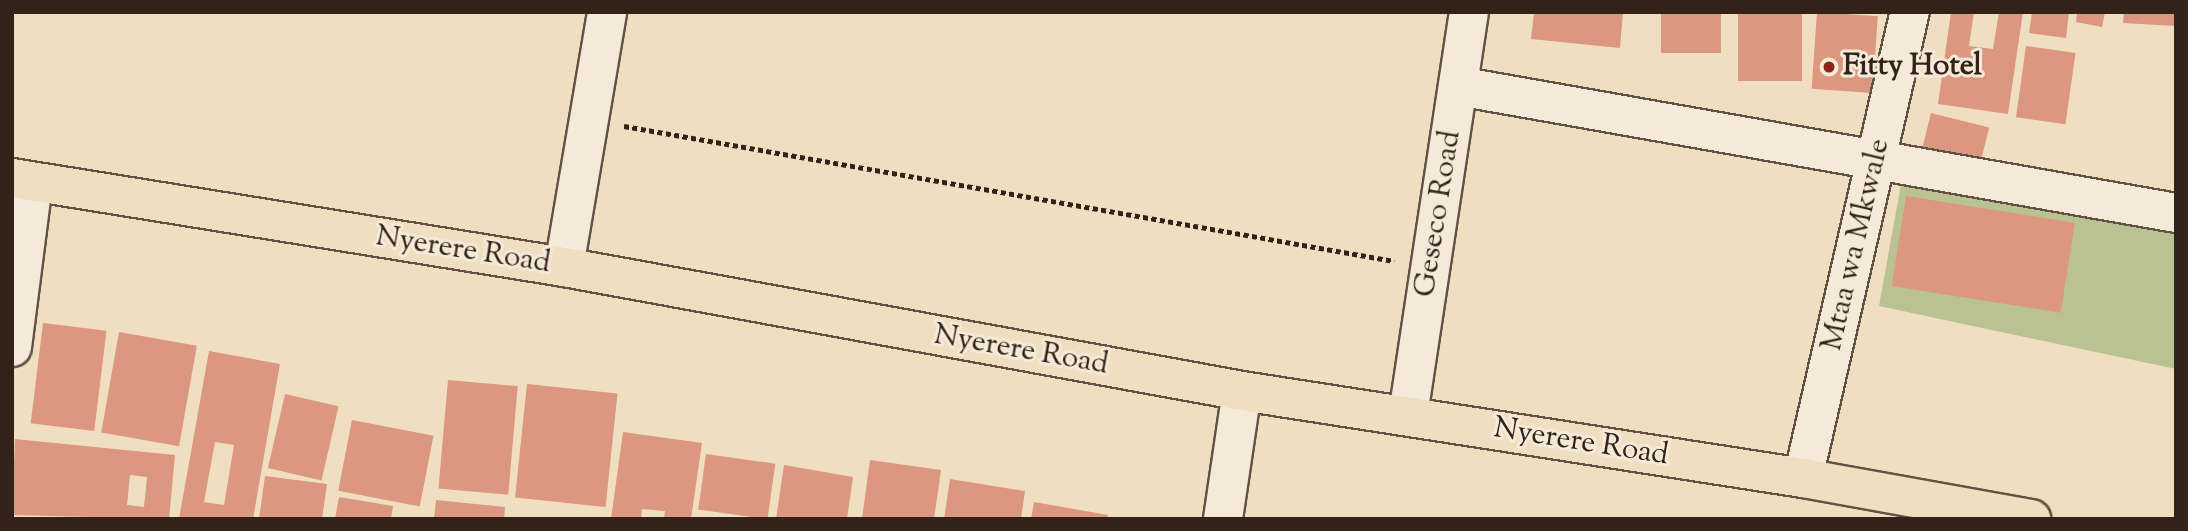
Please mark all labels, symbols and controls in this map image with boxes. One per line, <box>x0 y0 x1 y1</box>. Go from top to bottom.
place label: Fitty Hotel <box>1843 49 1982 85</box>
marker: Fitty Hotel <box>1821 59 1837 75</box>
street label: Geseco Road <box>1408 128 1470 300</box>
street label: Mtaa wa Mkwale <box>1815 135 1899 355</box>
street label: Nyerere Road <box>373 219 553 283</box>
street label: Nyerere Road <box>931 318 1111 384</box>
street label: Nyerere Road <box>1491 411 1671 475</box>

